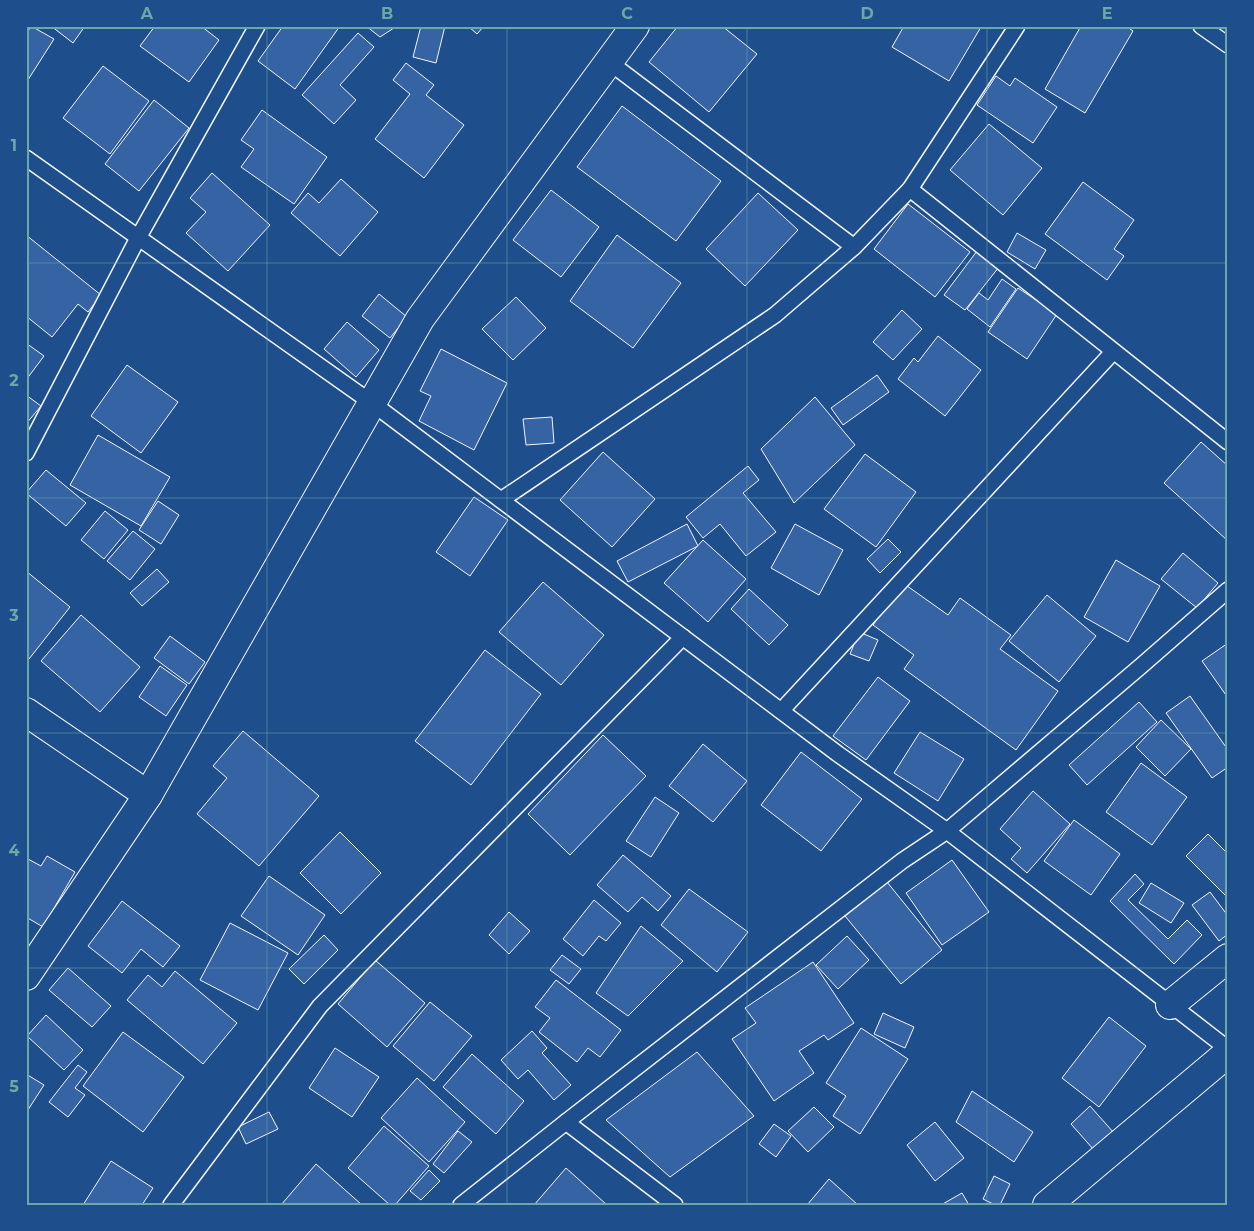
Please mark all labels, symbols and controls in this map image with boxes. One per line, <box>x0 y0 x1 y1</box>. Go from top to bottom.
text: A <box>140 4 154 23</box>
text: B <box>381 4 393 23</box>
text: C <box>621 4 633 23</box>
text: D <box>860 4 874 23</box>
text: E <box>1102 4 1112 23</box>
text: 1 <box>11 136 17 155</box>
text: 2 <box>9 371 19 390</box>
text: 3 <box>8 606 19 625</box>
text: 4 <box>8 841 20 860</box>
text: 5 <box>9 1077 19 1096</box>

